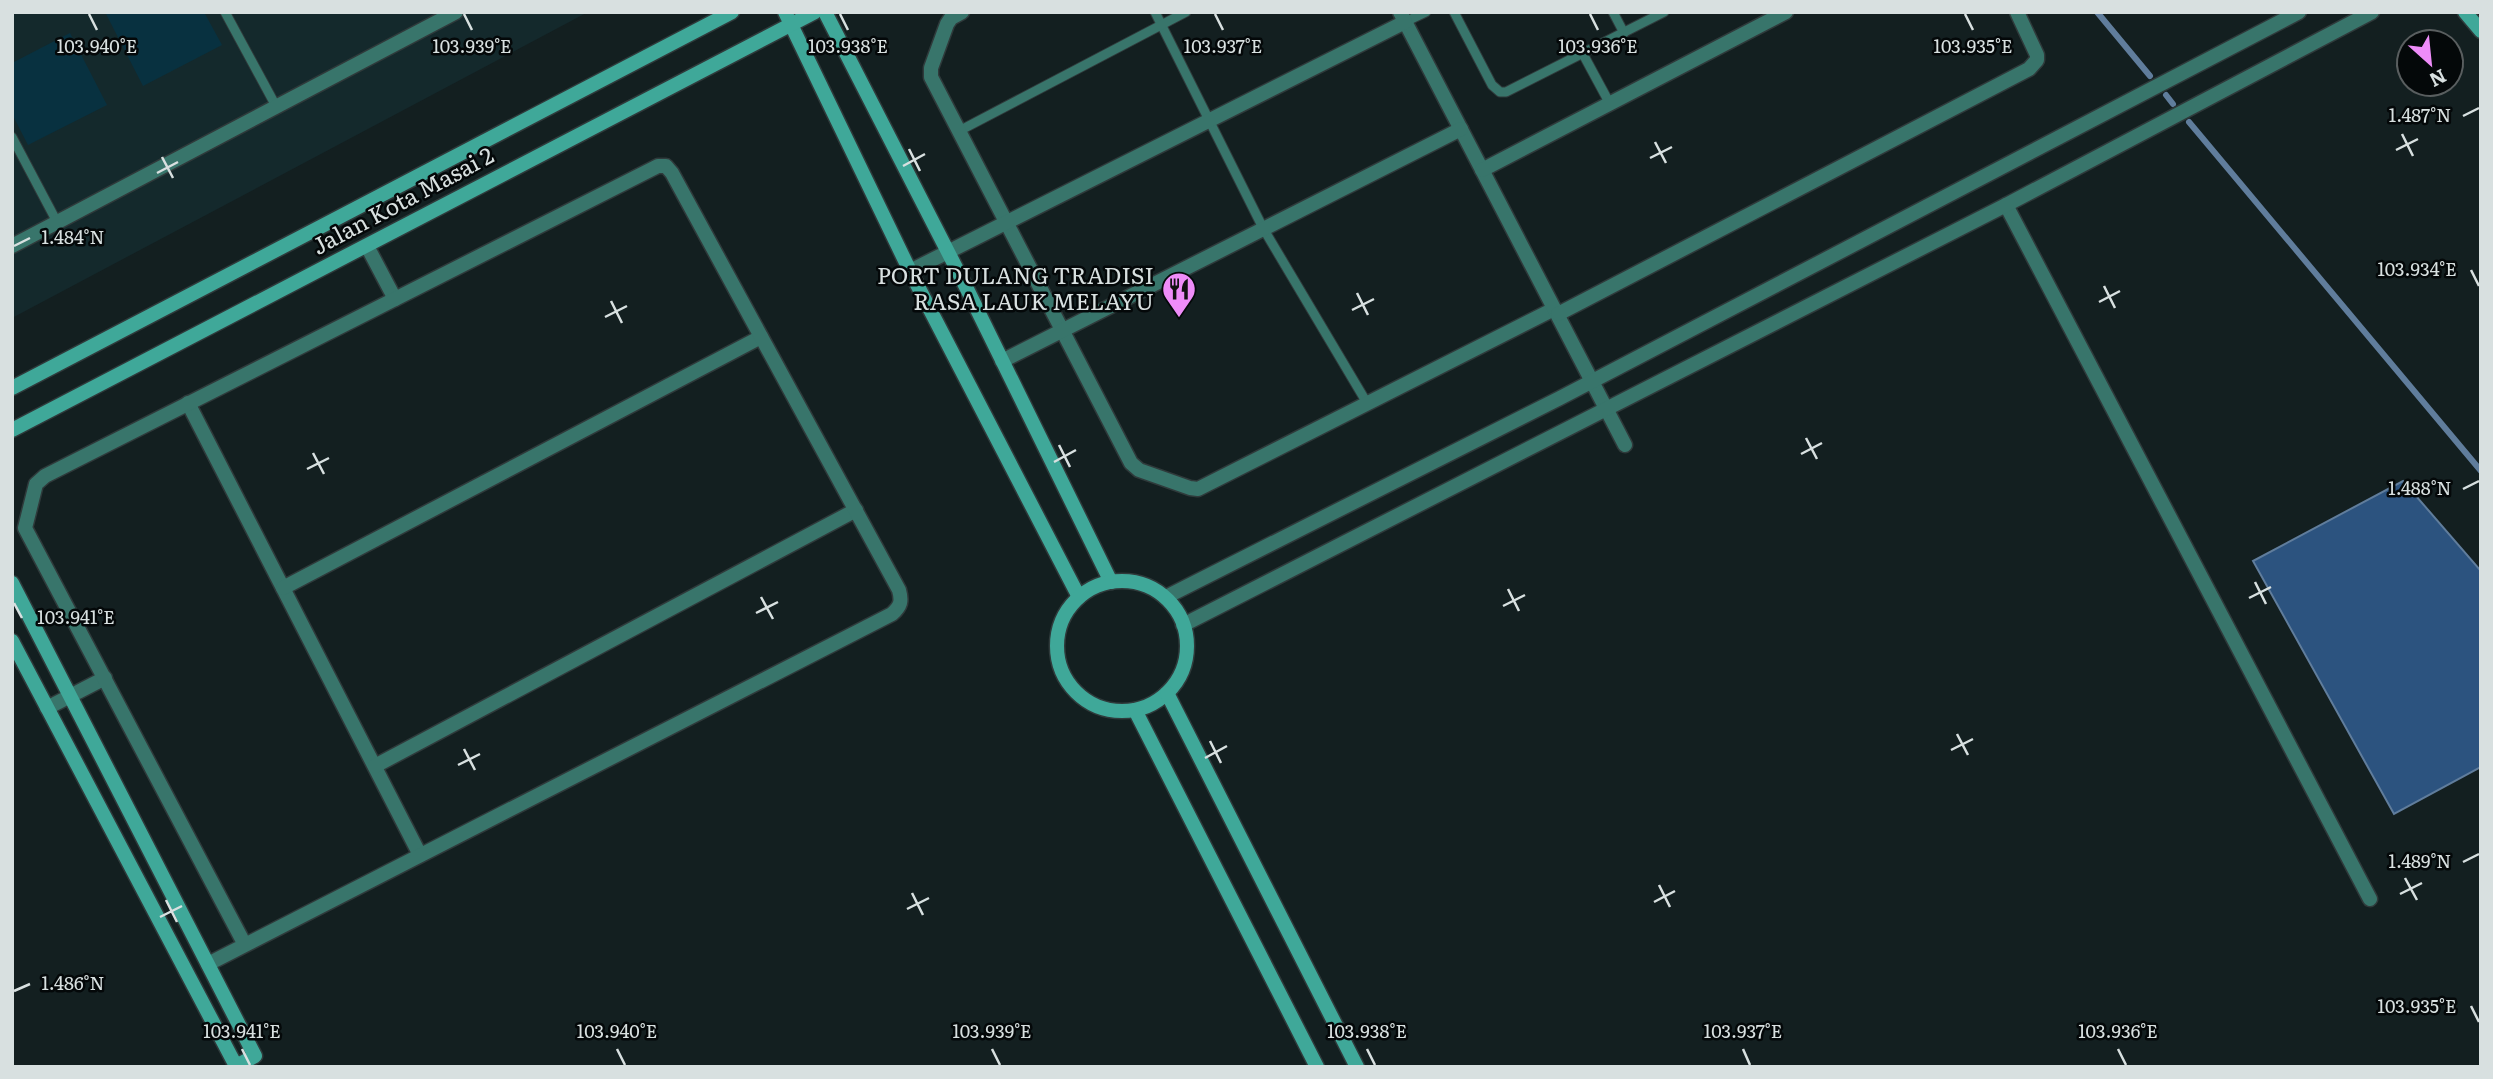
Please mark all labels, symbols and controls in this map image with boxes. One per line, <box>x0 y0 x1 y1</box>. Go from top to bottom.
north arrow <box>2395 28 2465 98</box>
text: 103.940°E <box>57 32 137 59</box>
text: 103.939°E <box>432 32 512 59</box>
text: 103.938°E <box>808 32 888 59</box>
text: 103.937°E <box>1184 32 1262 59</box>
text: 103.936°E <box>1558 32 1638 59</box>
text: 103.935°E <box>1934 32 2012 59</box>
text: N <box>2425 63 2452 95</box>
text: 1.487°N <box>2389 101 2451 128</box>
street label: Jalan Kota Masai 2 <box>305 137 499 262</box>
text: 1.484°N <box>42 223 104 250</box>
text: 103.934°E <box>2377 255 2457 282</box>
place label: PORT DULANG TRADISI RASA LAUK MELAYU <box>877 257 1154 317</box>
restaurant icon: PORT DULANG TRADISI RASA LAUK MELAYU <box>1160 270 1198 319</box>
text: 1.488°N <box>2388 474 2452 501</box>
text: 103.941°E <box>37 603 115 630</box>
text: 1.489°N <box>2389 847 2451 874</box>
text: 1.486°N <box>41 969 105 996</box>
text: 103.935°E <box>2378 992 2456 1019</box>
text: 103.941°E <box>203 1017 281 1044</box>
text: 103.940°E <box>577 1017 657 1044</box>
text: 103.939°E <box>952 1017 1032 1044</box>
text: 103.938°E <box>1327 1017 1407 1044</box>
text: 103.937°E <box>1704 1017 1782 1044</box>
text: 103.936°E <box>2078 1017 2158 1044</box>

